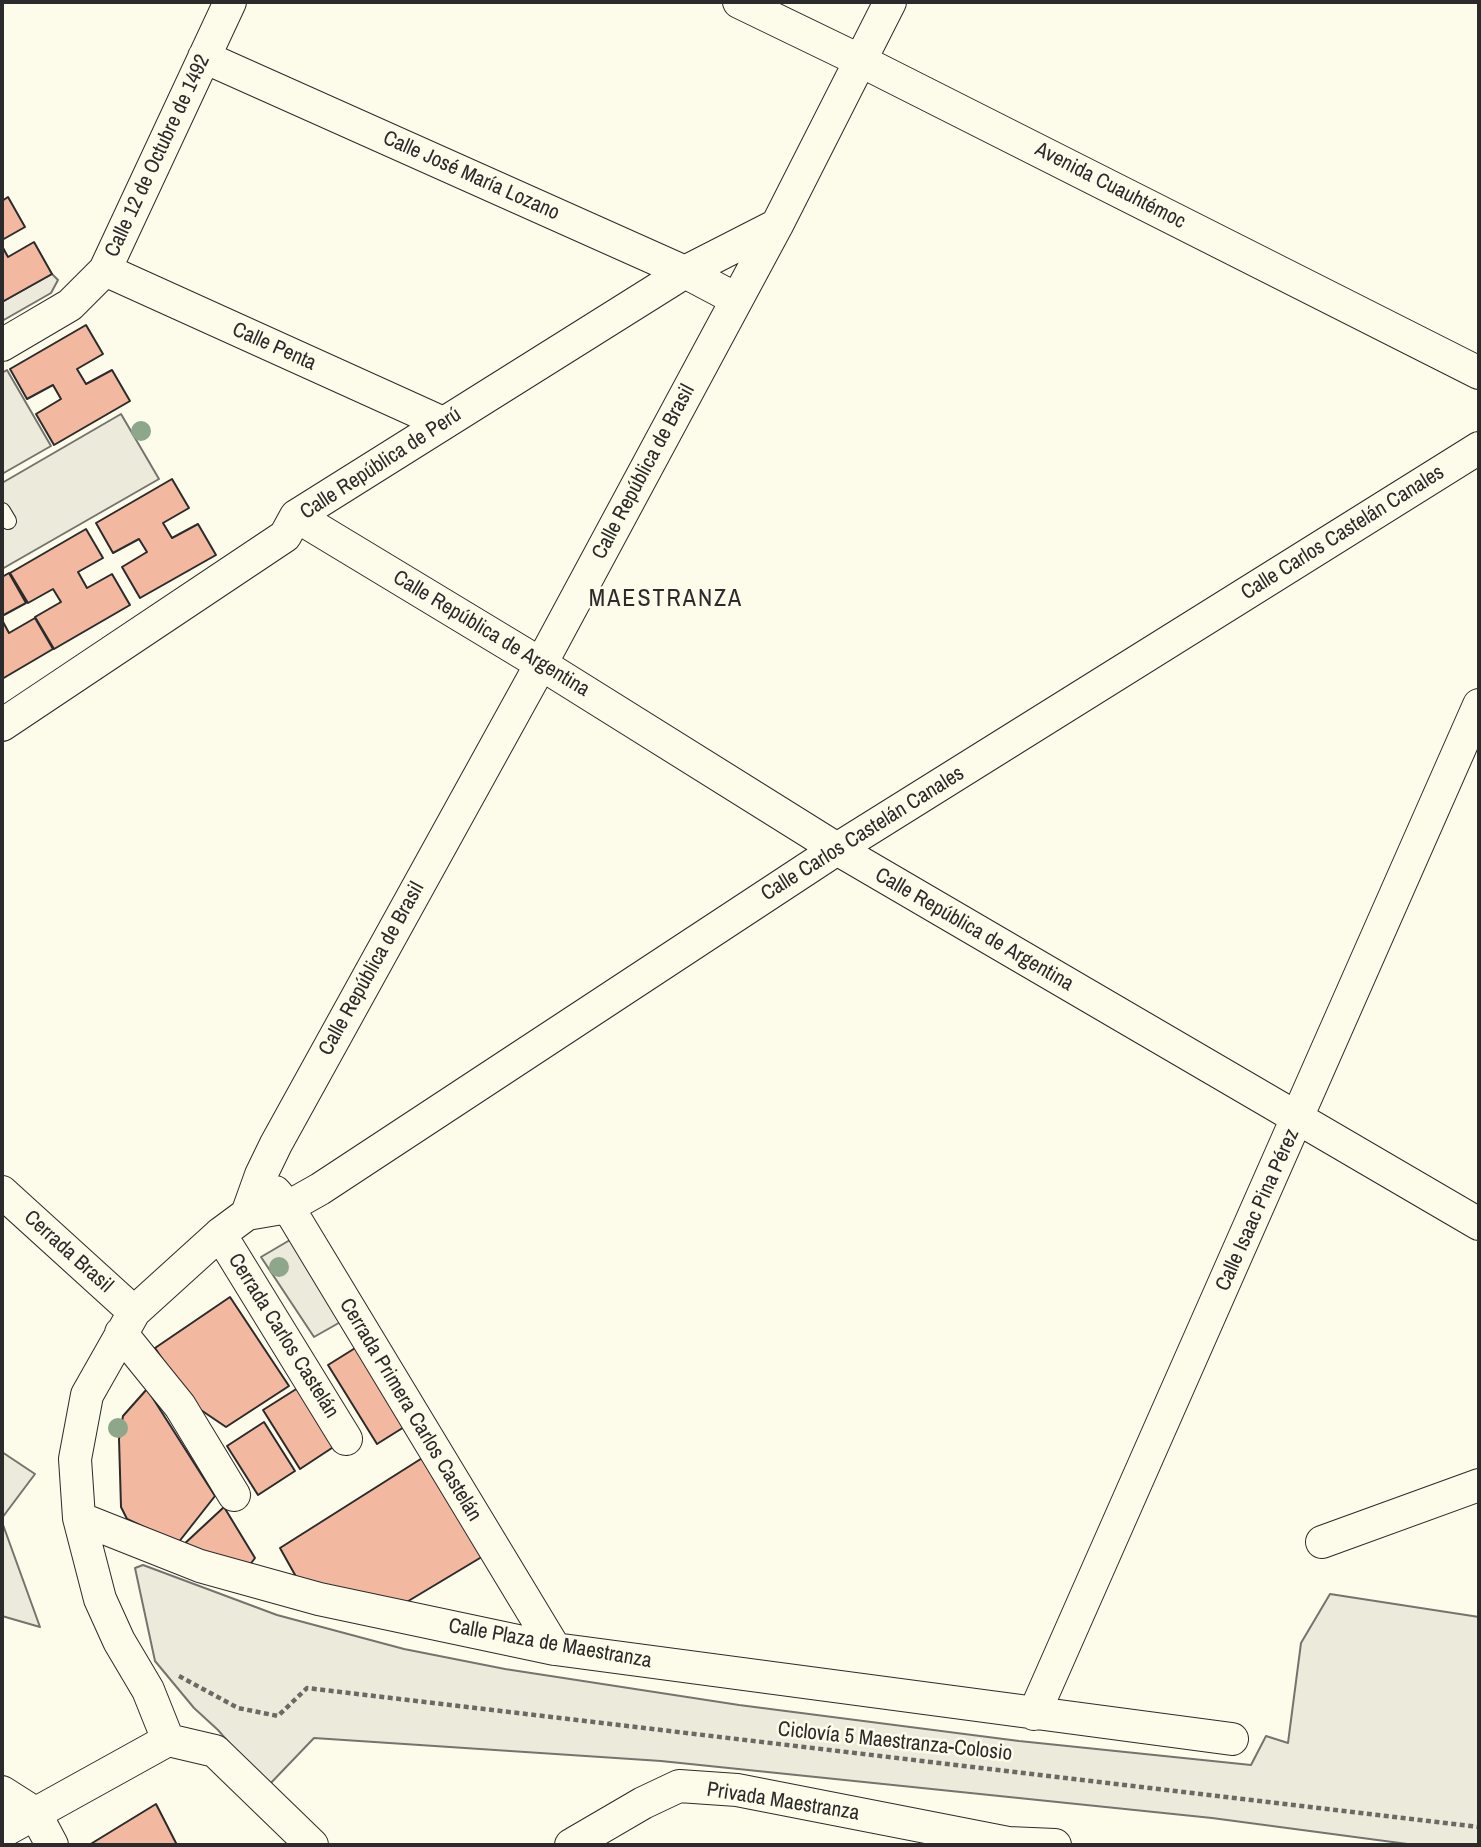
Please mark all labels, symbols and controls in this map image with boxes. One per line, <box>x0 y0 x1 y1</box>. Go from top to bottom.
street label: Calle 12 de Octubre de 1492 <box>100 51 216 261</box>
street label: Calle José María Lozano <box>379 126 563 226</box>
street label: Avenida Cuauhtémoc <box>1031 137 1189 235</box>
street label: Calle Penta <box>228 317 320 377</box>
street label: Calle República de Brasil <box>587 380 701 564</box>
street label: Calle República de Perú <box>296 403 466 525</box>
street label: Calle Carlos Castelán Canales <box>1237 460 1449 606</box>
street label: Calle República de Argentina <box>388 565 594 703</box>
district label: MAESTRANZA <box>590 586 742 614</box>
street label: Calle Carlos Castelán Canales <box>757 761 969 907</box>
street label: Calle República de Argentina <box>870 863 1078 997</box>
street label: Calle República de Brasil <box>314 878 430 1060</box>
street label: Calle Isaac Pina Pérez <box>1211 1125 1305 1295</box>
street label: Cerrada Brasil <box>18 1205 118 1299</box>
street label: Cerrada Carlos Castelán <box>222 1249 344 1423</box>
street label: Cerrada Primera Carlos Castelán <box>333 1294 487 1526</box>
street label: Calle Plaza de Maestranza <box>446 1614 654 1674</box>
street label: Ciclovía 5 Maestranza-Colosio <box>777 1717 1013 1767</box>
street label: Privada Maestranza <box>705 1778 861 1826</box>

